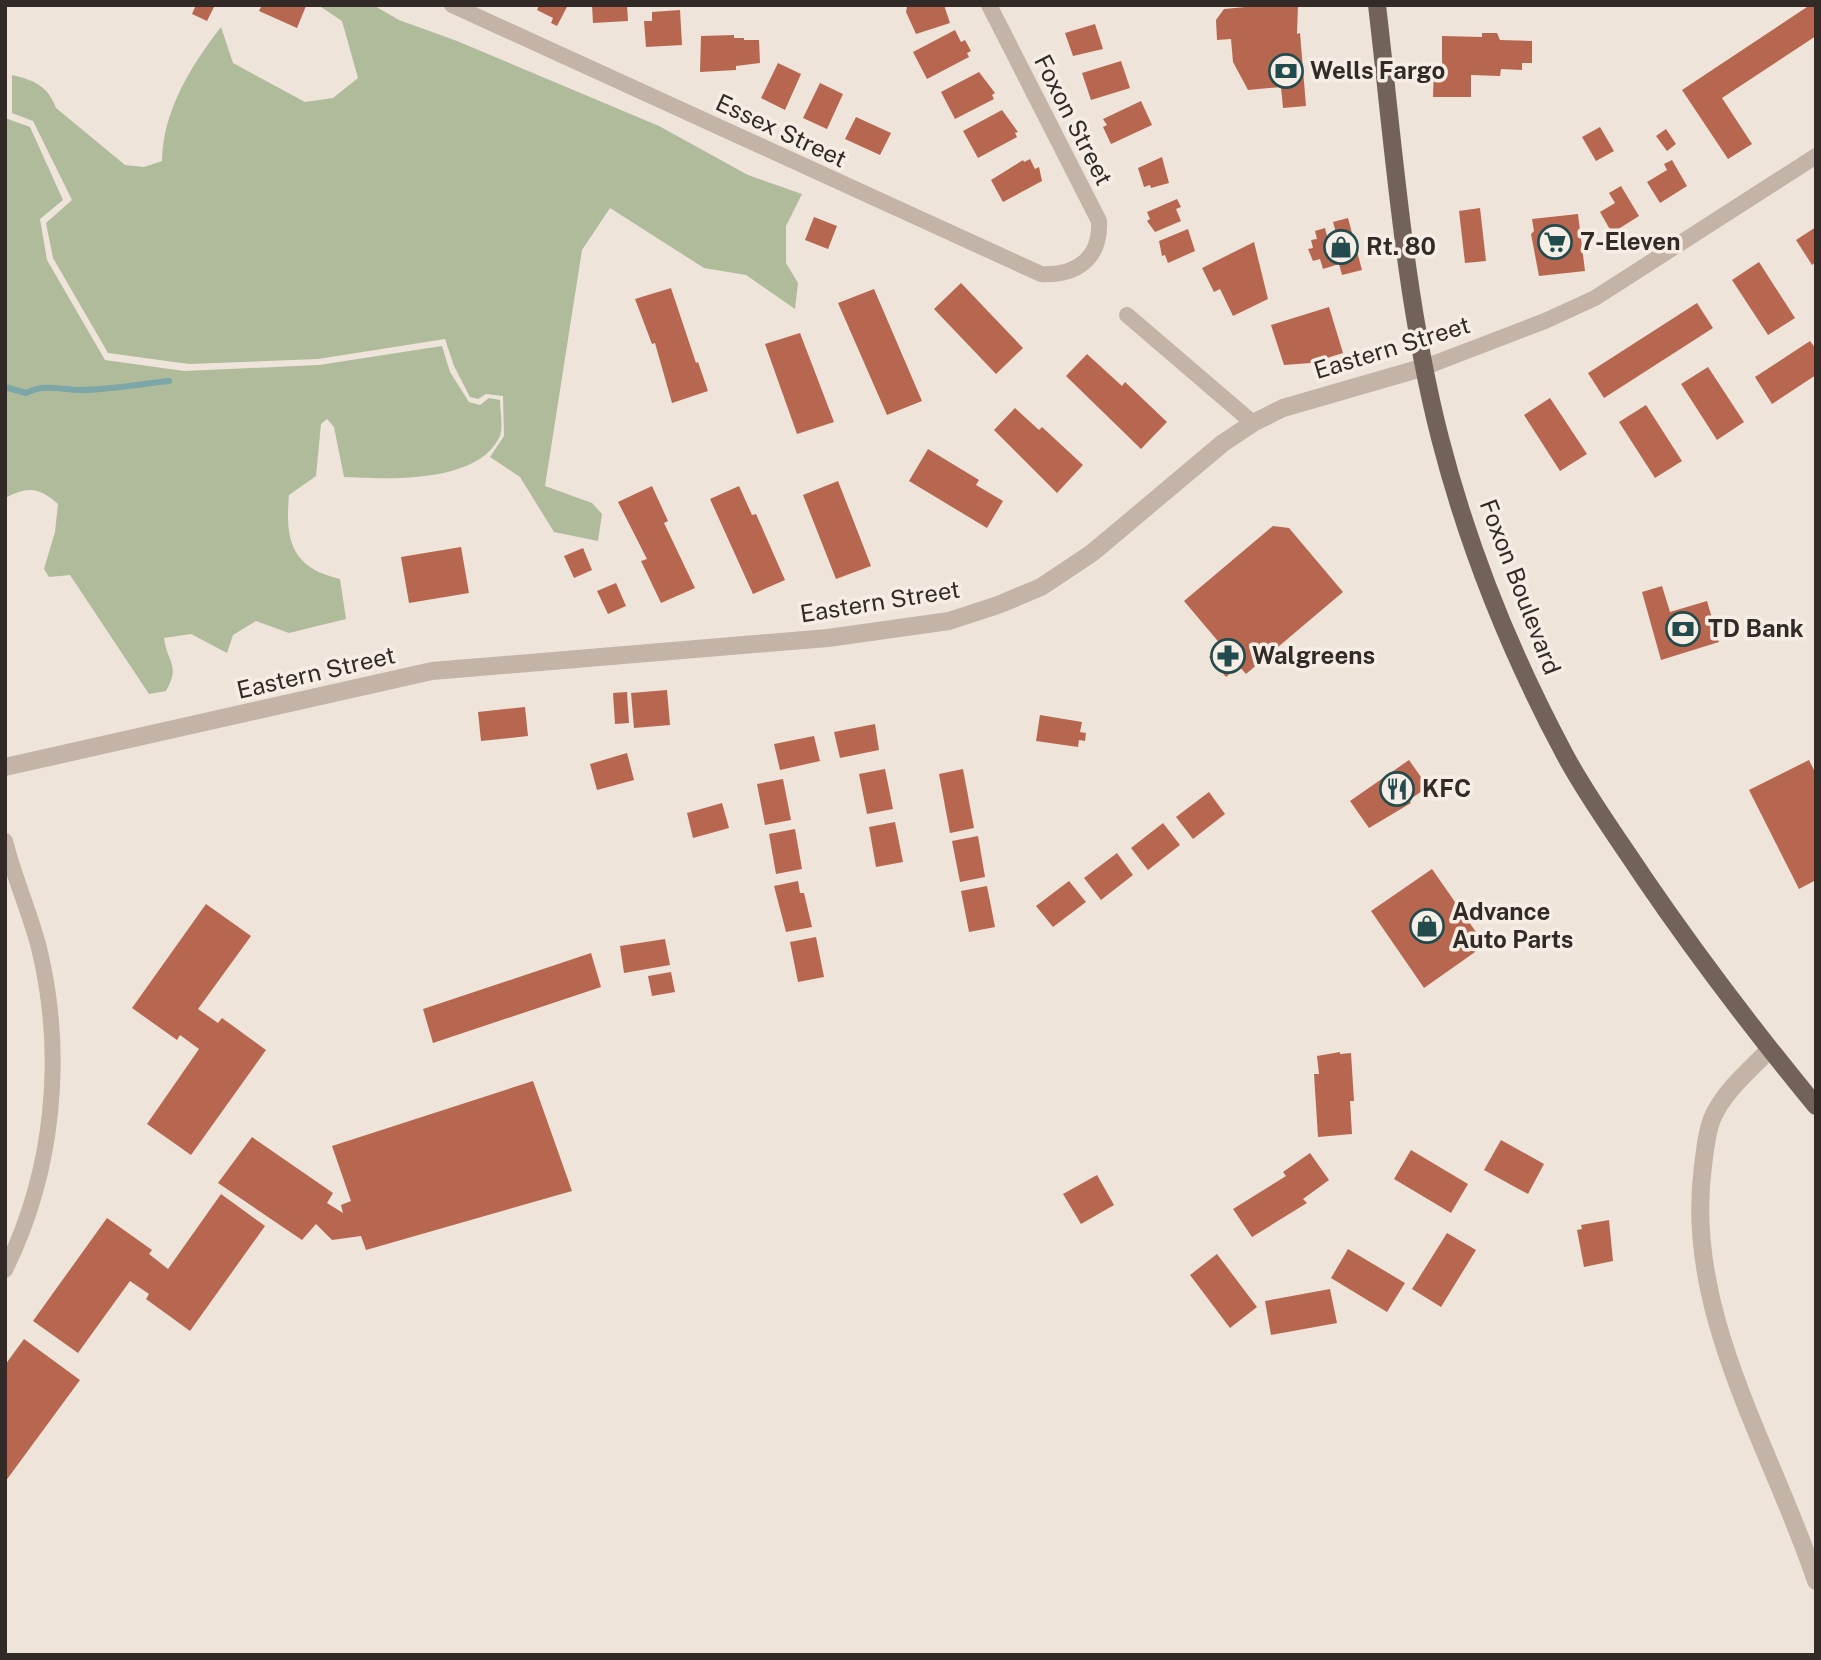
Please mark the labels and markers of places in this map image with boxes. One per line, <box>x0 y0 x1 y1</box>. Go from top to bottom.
bank icon: Wells Fargo <box>1267 52 1305 90</box>
place label: Wells Fargo <box>1310 56 1445 84</box>
supermarket icon: 7-Eleven <box>1536 223 1574 261</box>
place label: 7-Eleven <box>1580 227 1680 255</box>
shop icon: Rt. 80 <box>1322 228 1360 266</box>
place label: Rt. 80 <box>1366 232 1436 260</box>
bank icon: TD Bank <box>1664 610 1702 648</box>
place label: TD Bank <box>1708 614 1804 642</box>
pharmacy icon: Walgreens <box>1209 637 1247 675</box>
place label: Walgreens <box>1252 641 1375 669</box>
restaurant icon: KFC <box>1378 770 1416 808</box>
place label: KFC <box>1422 774 1471 802</box>
place label: Advance Auto Parts <box>1452 897 1573 953</box>
shop icon: Advance Auto Parts <box>1408 907 1446 945</box>

